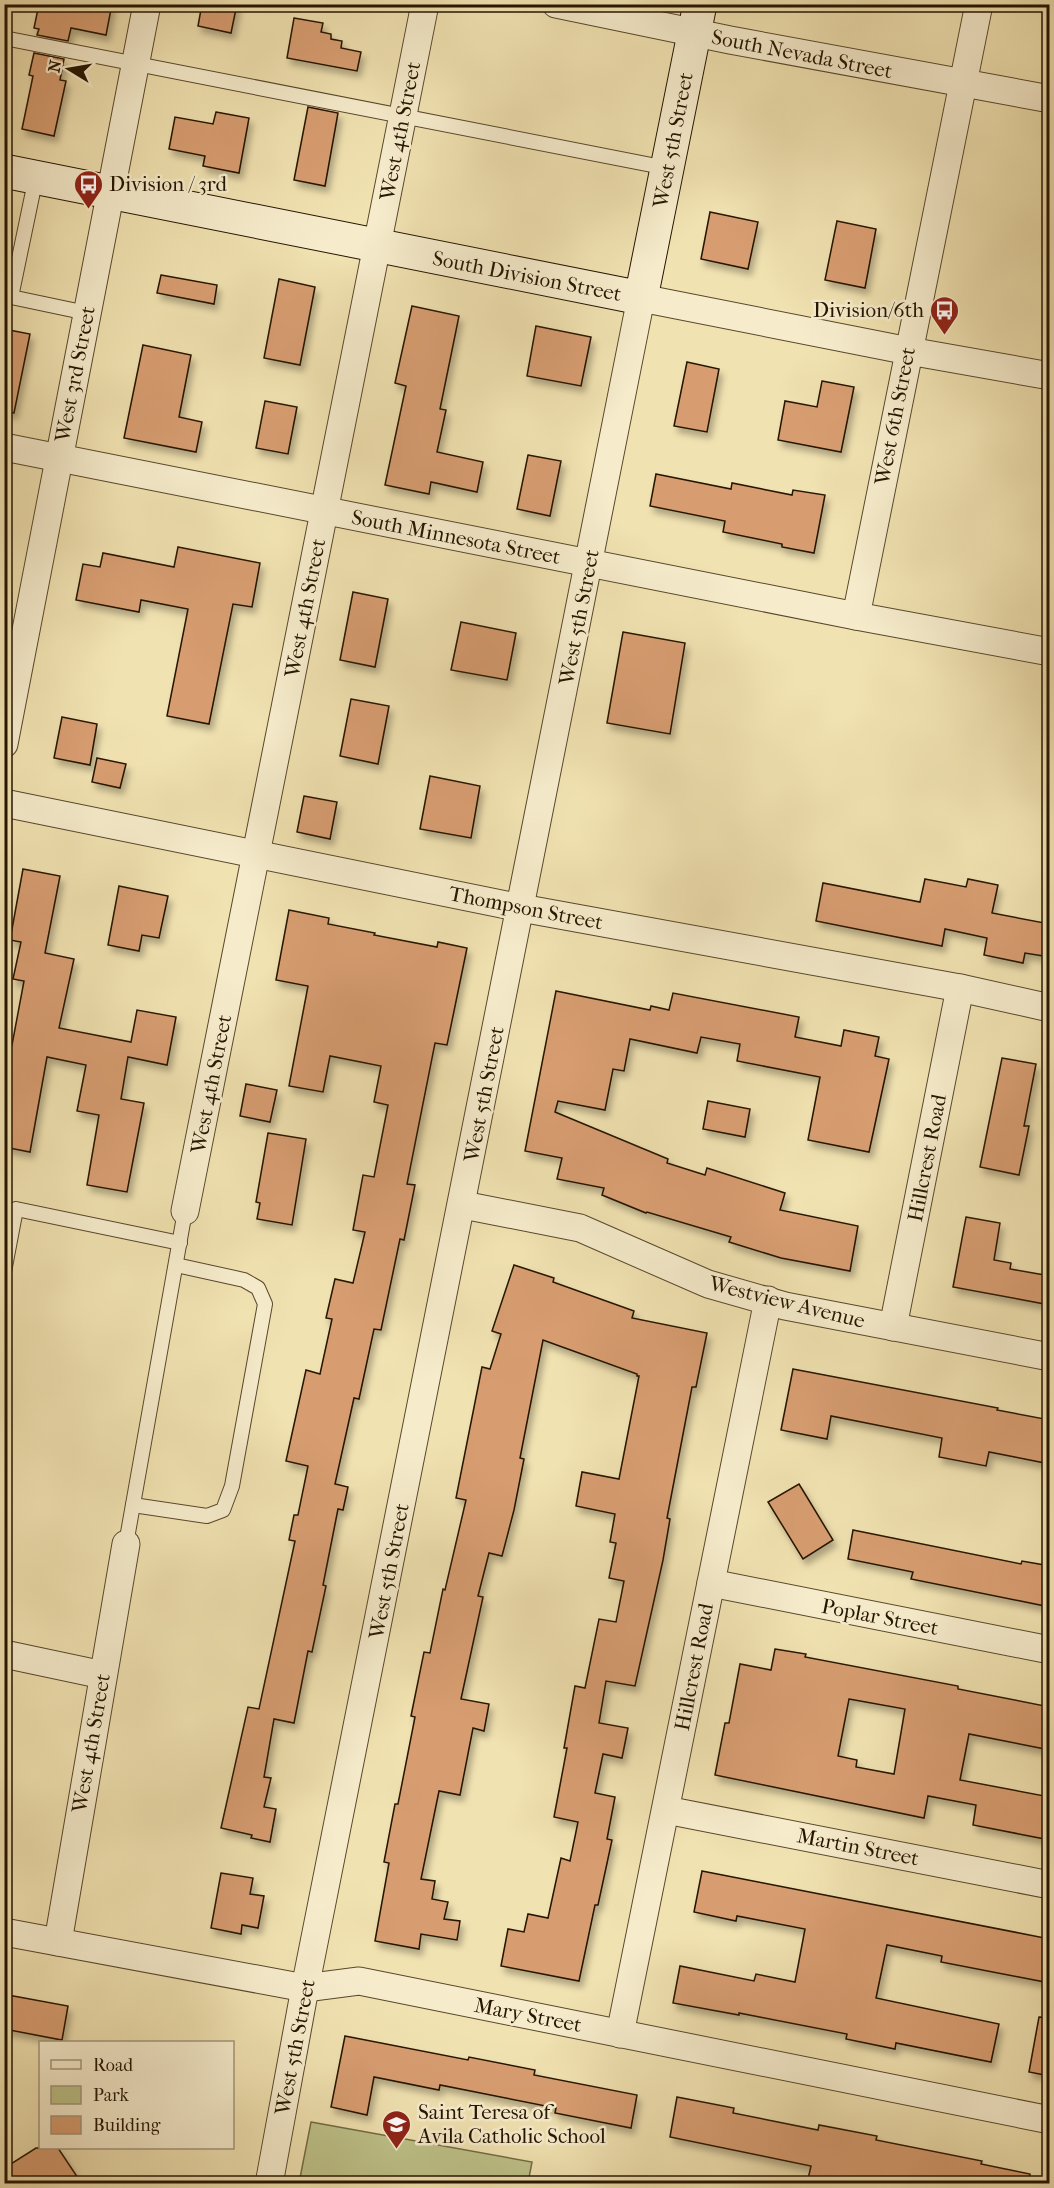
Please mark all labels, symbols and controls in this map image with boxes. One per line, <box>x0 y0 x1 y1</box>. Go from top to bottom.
street label: South Nevada Street <box>710 25 895 83</box>
north arrow <box>39 39 99 99</box>
text: N <box>44 58 65 74</box>
street label: West 4th Street <box>375 59 425 203</box>
street label: West 5th Street <box>648 70 698 211</box>
bus stop icon: Division / 3rd <box>72 168 104 210</box>
place label: Division / 3rd <box>109 172 228 196</box>
street label: South Division Street <box>430 246 624 306</box>
bus stop icon: Division/6th <box>929 294 961 336</box>
place label: Division/6th <box>813 298 924 322</box>
street label: West 3rd Street <box>50 303 100 445</box>
street label: West 6th Street <box>870 345 920 488</box>
street label: South Minnesota Street <box>349 505 563 569</box>
street label: West 4th Street <box>280 536 330 680</box>
street label: West 5th Street <box>554 547 604 688</box>
street label: Thompson Street <box>447 881 605 935</box>
street label: West 4th Street <box>186 1012 236 1156</box>
street label: West 5th Street <box>459 1024 509 1165</box>
street label: Hillcrest Road <box>903 1092 951 1224</box>
street label: Westview Avenue <box>706 1271 867 1333</box>
street label: West 5th Street <box>364 1501 414 1642</box>
street label: Poplar Street <box>820 1594 941 1640</box>
street label: Hillcrest Road <box>670 1601 718 1733</box>
street label: West 4th Street <box>67 1671 115 1815</box>
street label: Martin Street <box>795 1823 922 1871</box>
street label: West 5th Street <box>270 1977 320 2118</box>
street label: Mary Street <box>472 1993 584 2037</box>
legend <box>39 2041 234 2149</box>
text: Road <box>93 2055 133 2076</box>
text: Park <box>93 2085 130 2106</box>
place label: Saint Teresa of Avila Catholic School <box>417 2100 606 2148</box>
school or university icon: Saint Teresa of Avila Catholic School <box>381 2108 413 2150</box>
text: Building <box>93 2115 161 2136</box>

